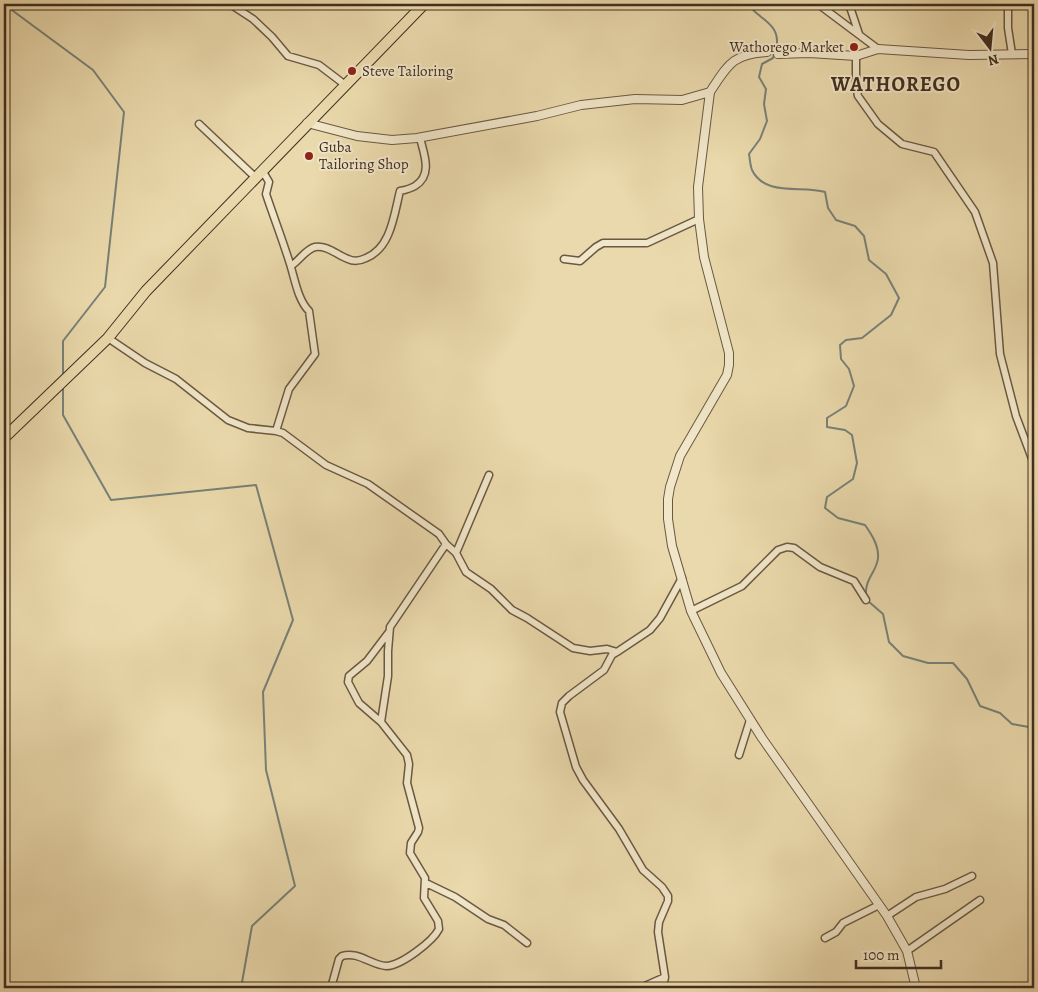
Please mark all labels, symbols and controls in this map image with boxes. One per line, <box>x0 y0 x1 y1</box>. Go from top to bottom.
north arrow <box>966 22 1016 72</box>
place label: Wathorego Market <box>729 37 844 57</box>
marker: Wathorego Market <box>848 41 860 53</box>
text: N <box>986 49 1001 71</box>
place label: Steve Tailoring <box>362 61 454 81</box>
marker: Steve Tailoring <box>346 65 358 77</box>
district label: WATHOREGO <box>830 71 961 98</box>
place label: Guba Tailoring Shop <box>319 137 409 174</box>
marker: Guba Tailoring Shop <box>303 150 315 162</box>
scale bar <box>856 937 940 969</box>
text: 100 m <box>863 945 900 965</box>

